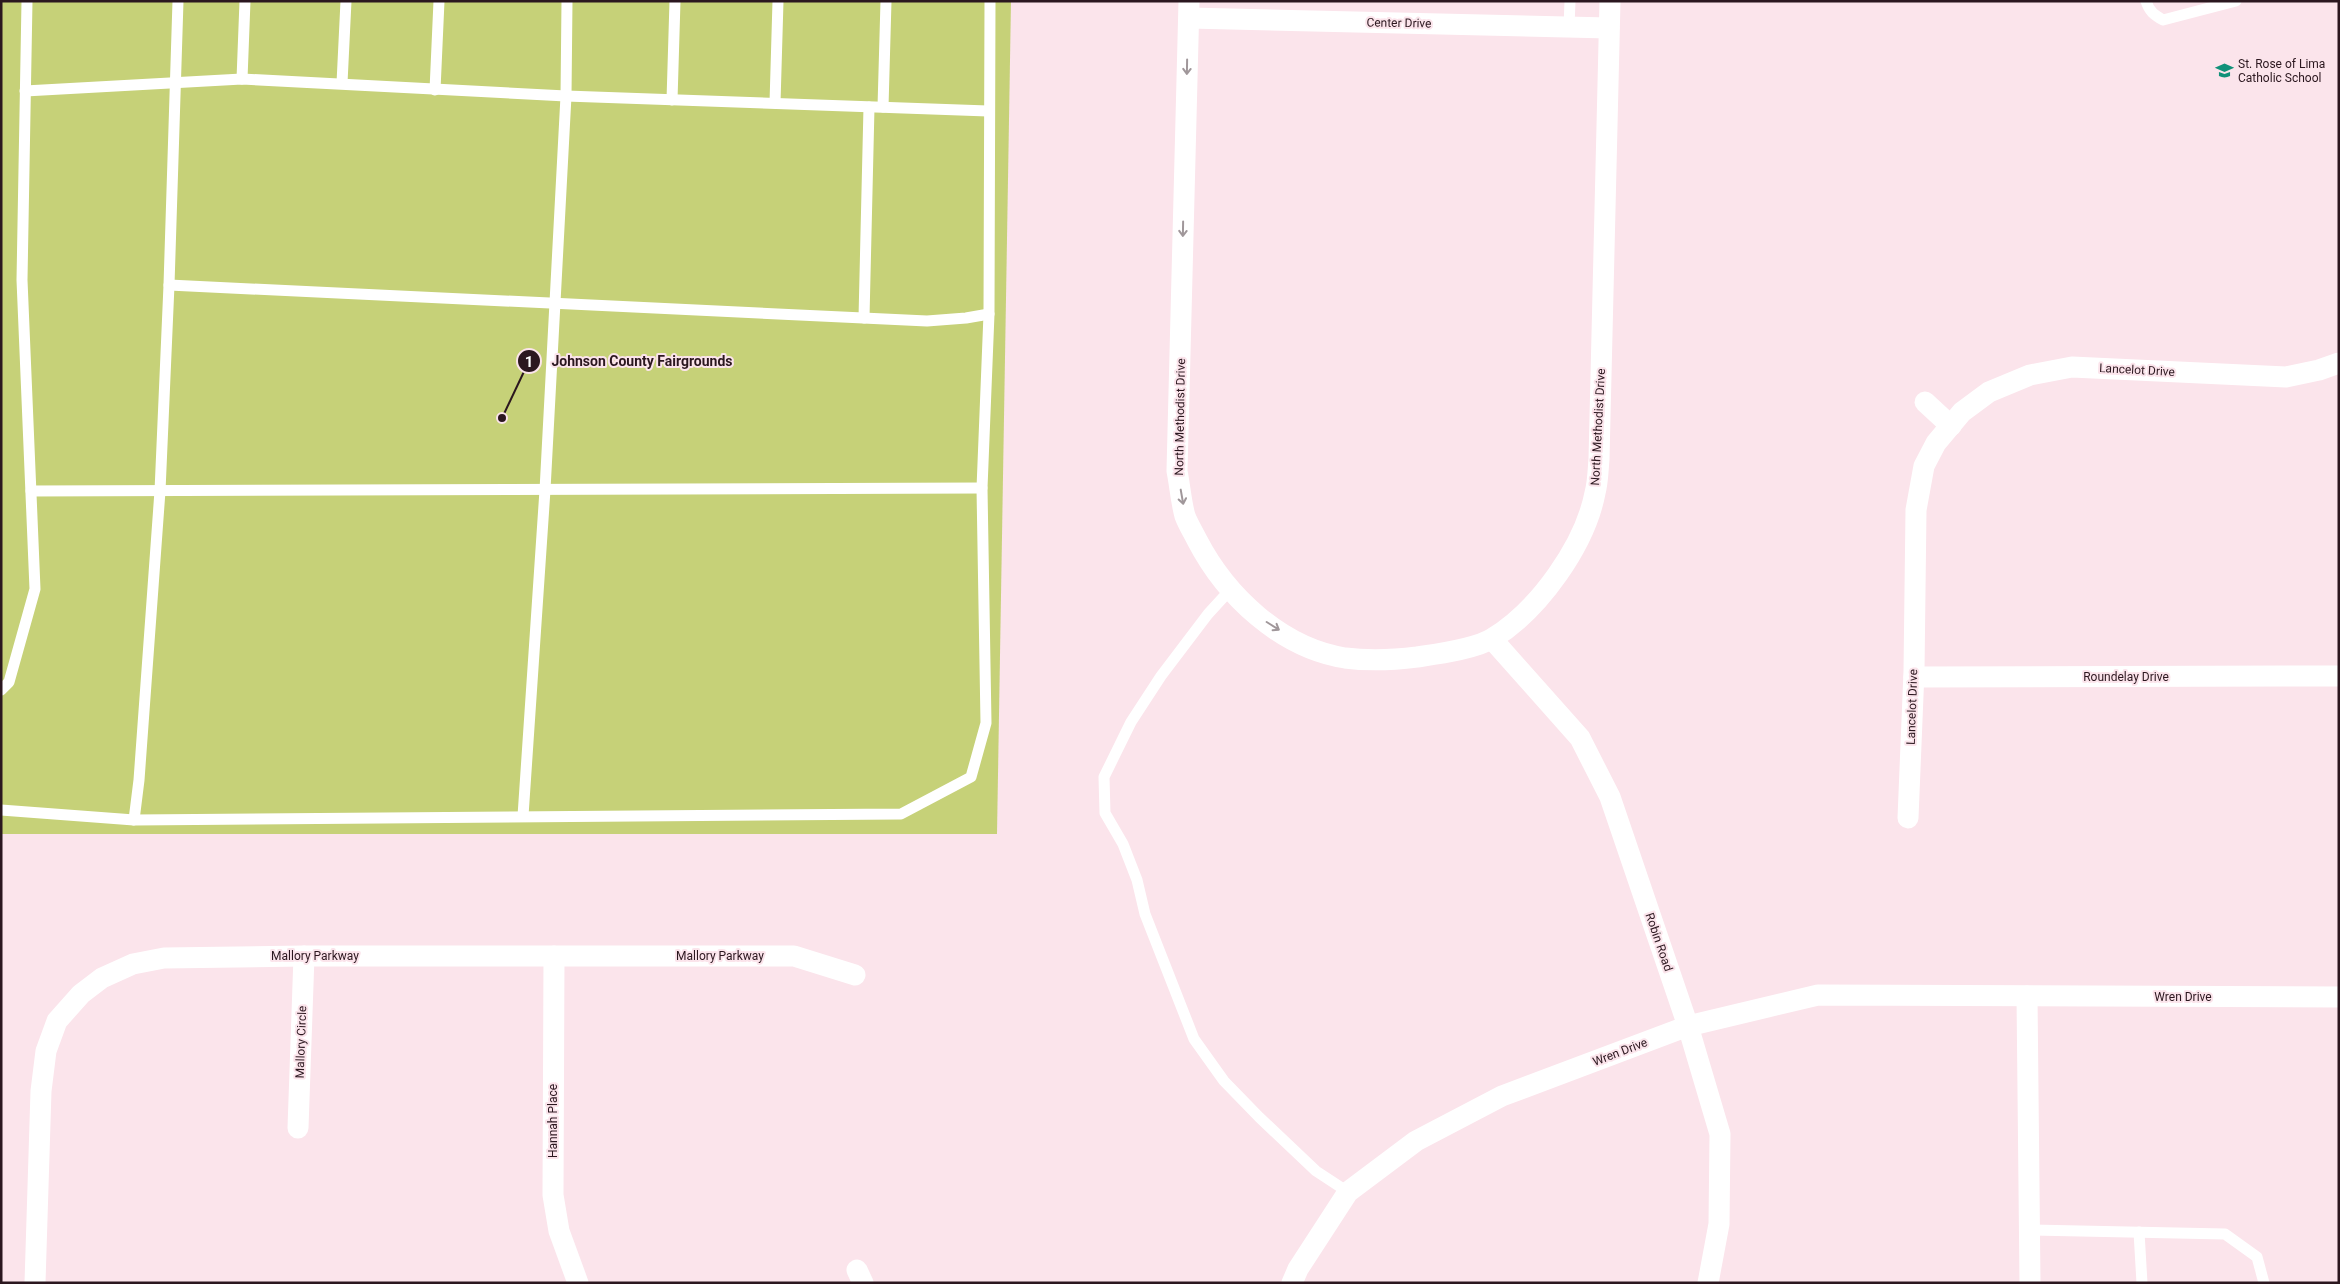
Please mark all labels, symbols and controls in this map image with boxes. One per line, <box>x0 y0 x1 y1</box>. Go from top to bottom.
street label: Center Drive <box>1366 15 1432 31</box>
place label: St. Rose of Lima Catholic School <box>2238 57 2325 85</box>
one-way arrow <box>1183 59 1192 75</box>
school or university icon: St. Rose of Lima Catholic School <box>2214 61 2234 81</box>
one-way arrow <box>1179 221 1188 237</box>
callout: Johnson County Fairgrounds <box>517 347 743 376</box>
text: 1 <box>525 353 533 371</box>
text: Johnson County Fairgrounds <box>551 353 733 369</box>
street label: North Methodist Drive <box>1172 358 1188 476</box>
street label: Lancelot Drive <box>2099 361 2175 379</box>
street label: North Methodist Drive <box>1588 368 1608 486</box>
one-way arrow <box>1177 488 1187 504</box>
one-way arrow <box>1265 621 1279 631</box>
street label: Lancelot Drive <box>1904 669 1920 745</box>
street label: Roundelay Drive <box>2083 670 2169 684</box>
street label: Robin Road <box>1642 911 1676 973</box>
street label: Mallory Parkway <box>271 949 359 963</box>
street label: Mallory Parkway <box>676 949 764 963</box>
street label: Wren Drive <box>2154 990 2212 1004</box>
street label: Mallory Circle <box>293 1005 309 1079</box>
street label: Wren Drive <box>1591 1035 1649 1069</box>
street label: Hannah Place <box>546 1084 560 1158</box>

